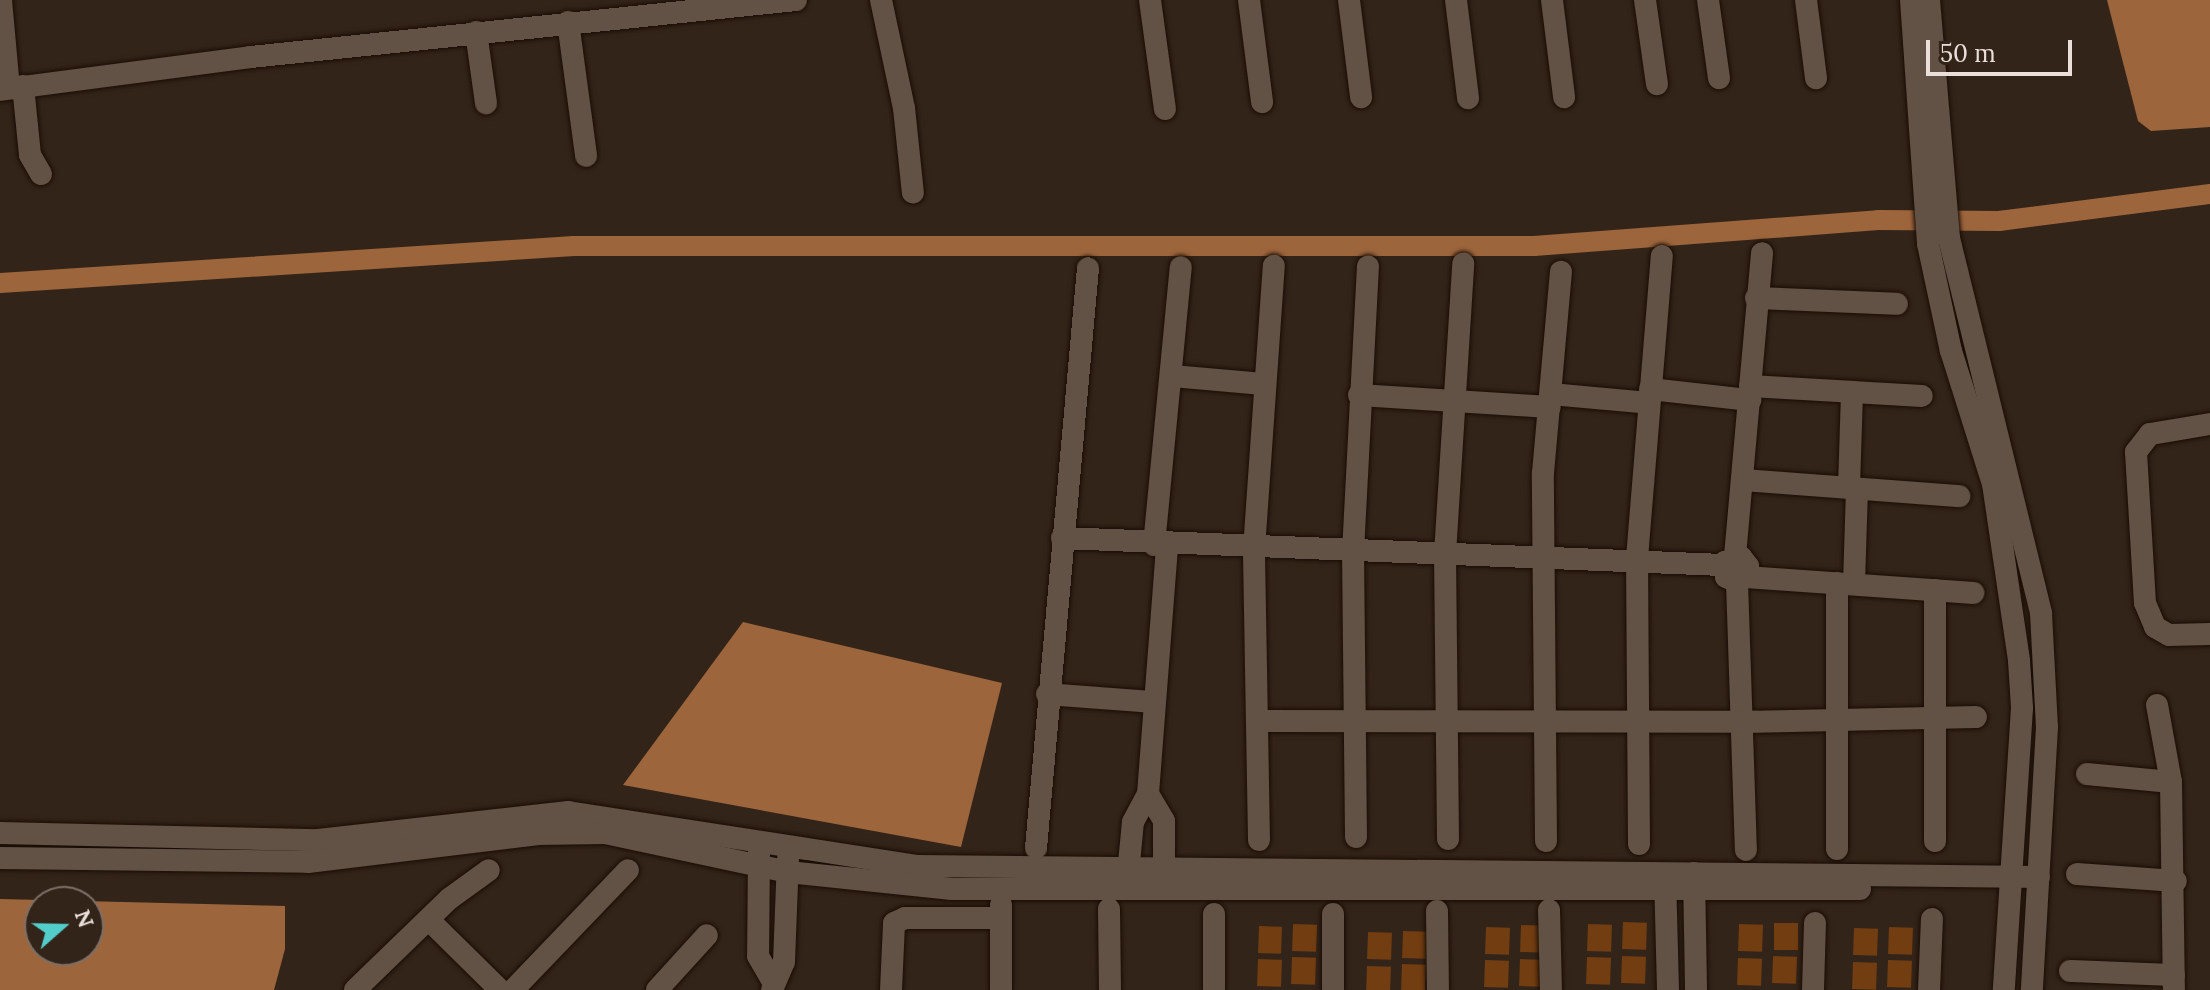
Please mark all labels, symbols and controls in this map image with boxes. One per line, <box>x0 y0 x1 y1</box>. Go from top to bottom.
scale bar <box>1930 24 2076 74</box>
text: 50 m <box>1940 38 1996 69</box>
north arrow <box>24 886 104 966</box>
text: N <box>69 906 101 931</box>

